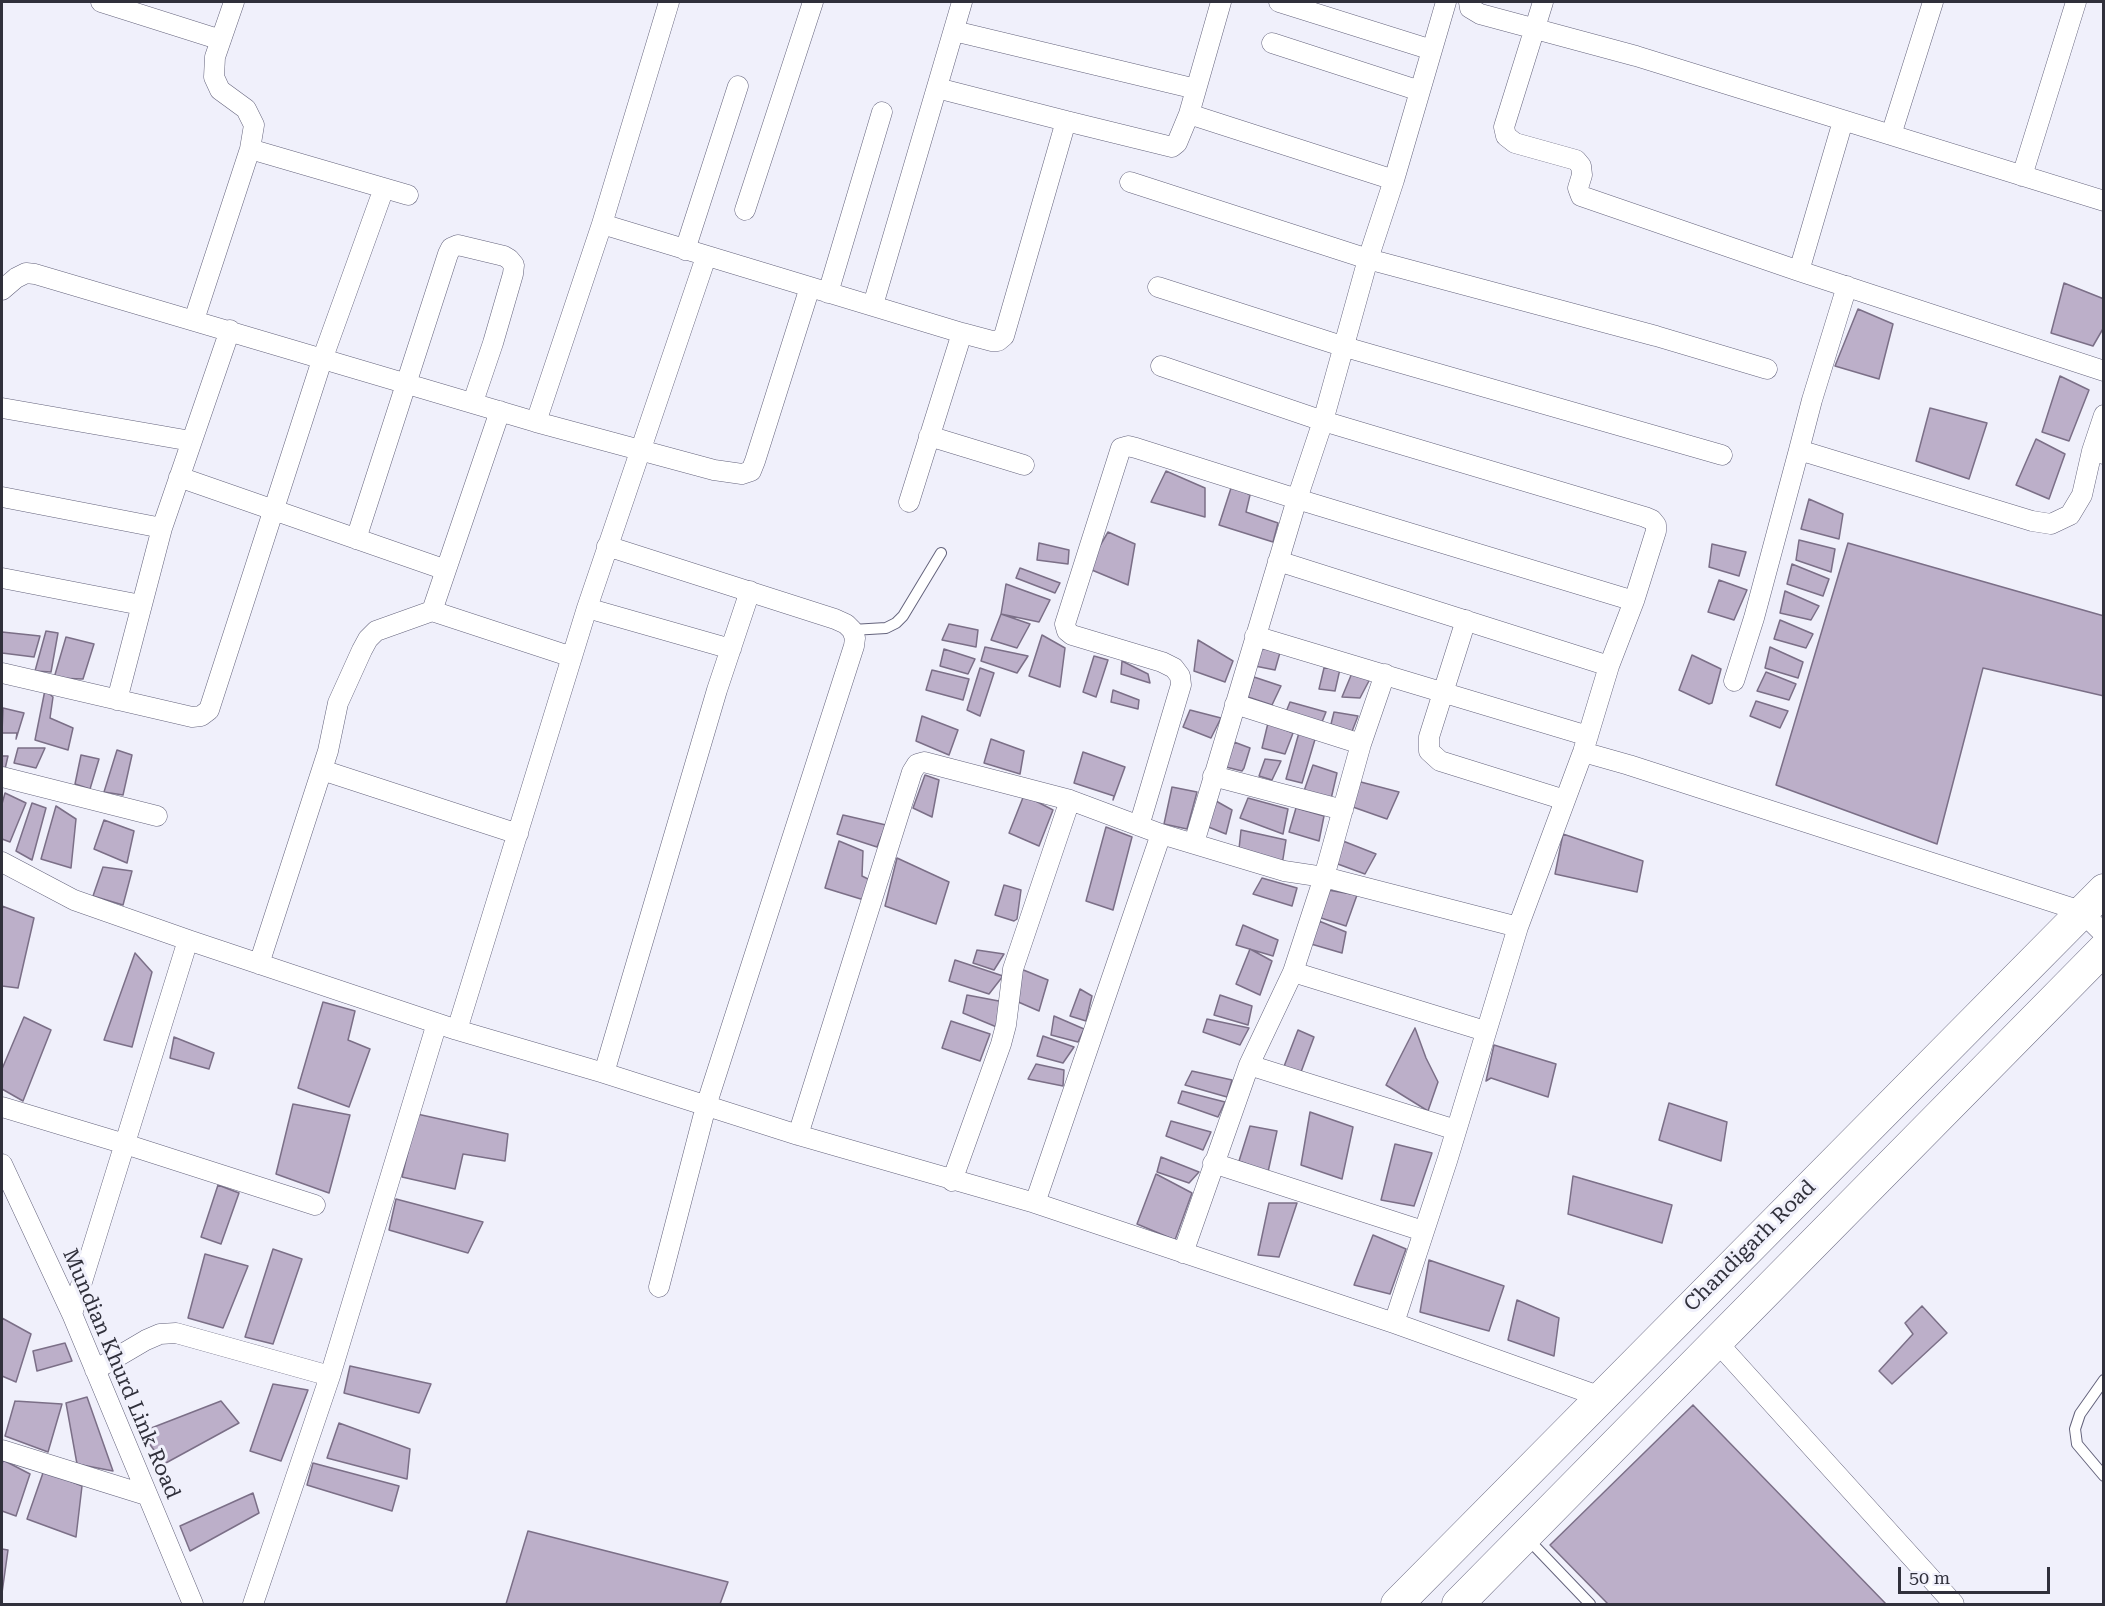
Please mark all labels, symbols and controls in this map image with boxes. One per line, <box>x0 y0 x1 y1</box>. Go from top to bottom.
street label: Chandigarh Road <box>1679 1175 1821 1317</box>
street label: Mundian Khurd Link Road <box>57 1245 185 1503</box>
scale bar <box>1901 1555 2052 1593</box>
text: 50 m <box>1909 1567 1950 1588</box>

